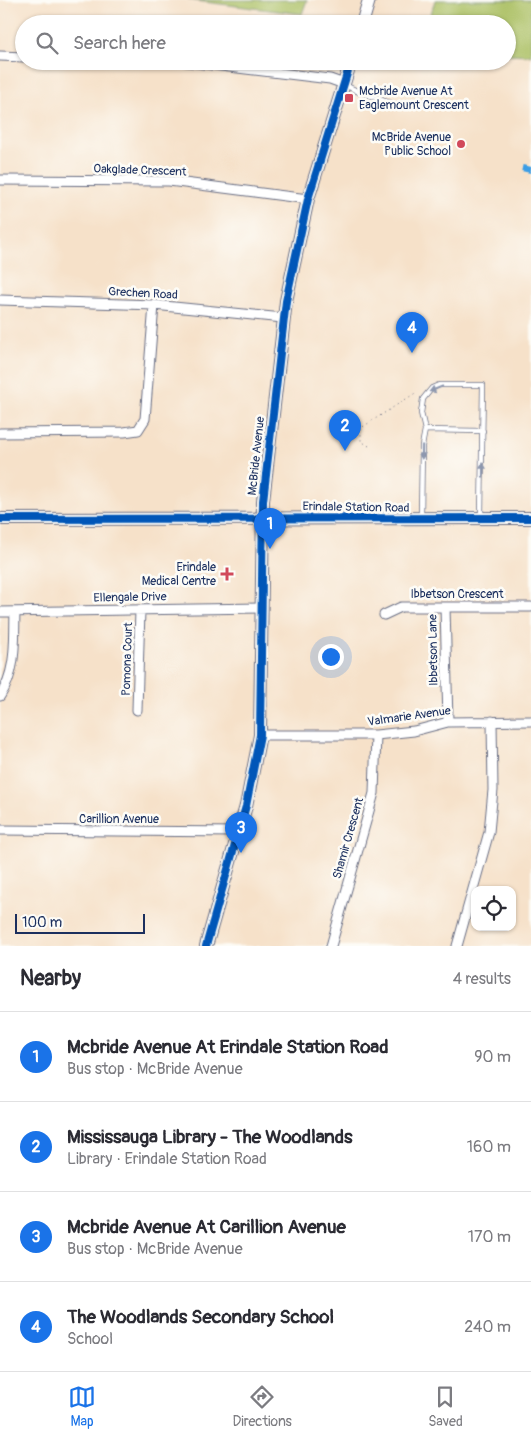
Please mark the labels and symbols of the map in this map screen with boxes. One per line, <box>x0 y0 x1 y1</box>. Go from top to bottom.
place label: Mcbride Avenue At Eaglemount Crescent <box>359 84 469 113</box>
marker: Mcbride Avenue At Eaglemount Crescent <box>343 92 355 104</box>
place label: McBride Avenue Public School <box>372 130 451 159</box>
marker: McBride Avenue Public School <box>455 138 467 150</box>
street label: Oakglade Crescent <box>93 161 187 180</box>
street label: Grechen Road <box>108 284 178 303</box>
pin: 4 <box>396 312 428 353</box>
one-way arrow <box>428 384 443 393</box>
pin: 2 <box>329 410 361 451</box>
street label: McBride Avenue <box>245 416 268 496</box>
one-way arrow <box>418 445 426 461</box>
one-way arrow <box>479 462 487 478</box>
street label: Erindale Station Road <box>302 499 410 516</box>
pin: 1 <box>254 508 286 549</box>
place label: Erindale Medical Centre <box>142 560 216 589</box>
marker: Erindale Medical Centre <box>220 567 234 581</box>
street label: Ibbetson Crescent <box>410 587 504 602</box>
street label: Ellengale Drive <box>93 589 167 606</box>
street label: Ibbetson Lane <box>425 614 442 686</box>
street label: Pomona Court <box>119 622 136 696</box>
your location <box>318 644 344 670</box>
street label: Valmarie Avenue <box>367 703 452 730</box>
street label: Shamir Crescent <box>330 796 367 881</box>
street label: Carillion Avenue <box>79 812 159 827</box>
pin: 3 <box>225 812 257 853</box>
scale bar <box>15 911 145 934</box>

